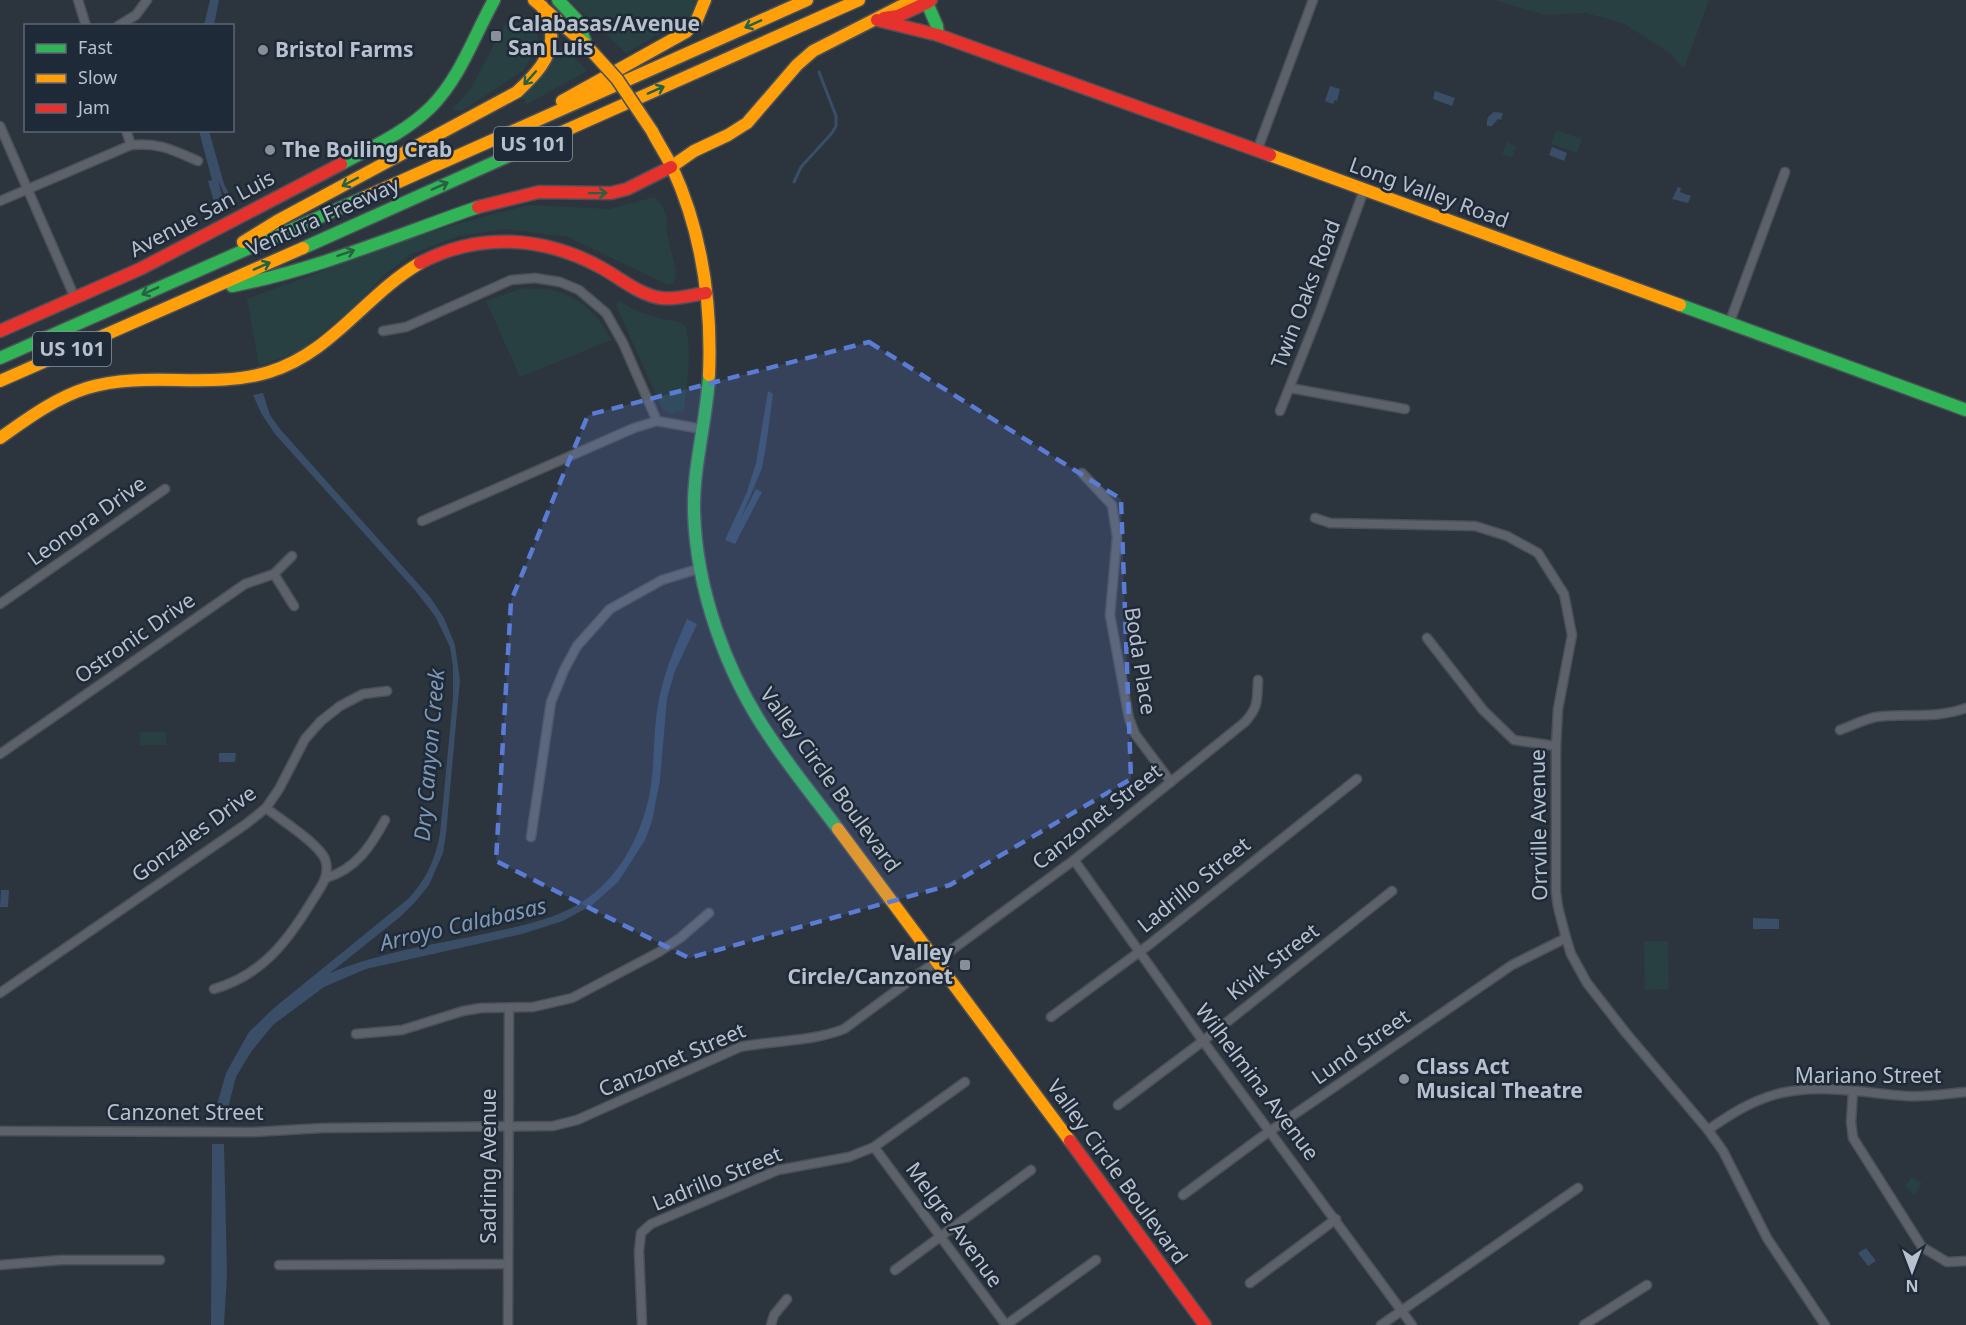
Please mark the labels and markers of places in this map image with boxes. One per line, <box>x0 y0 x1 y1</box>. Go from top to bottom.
place label: Calabasas/Avenue San Luis <box>508 9 700 61</box>
marker: Calabasas/Avenue San Luis <box>489 29 503 43</box>
place label: Bristol Farms <box>275 35 414 63</box>
marker: Bristol Farms <box>256 43 270 57</box>
place label: The Boiling Crab <box>282 135 452 163</box>
marker: The Boiling Crab <box>263 143 277 157</box>
place label: Valley Circle/Canzonet <box>787 938 953 990</box>
marker: Valley Circle/Canzonet <box>958 958 972 972</box>
place label: Class Act Musical Theatre <box>1416 1052 1583 1104</box>
marker: Class Act Musical Theatre <box>1397 1072 1411 1086</box>

